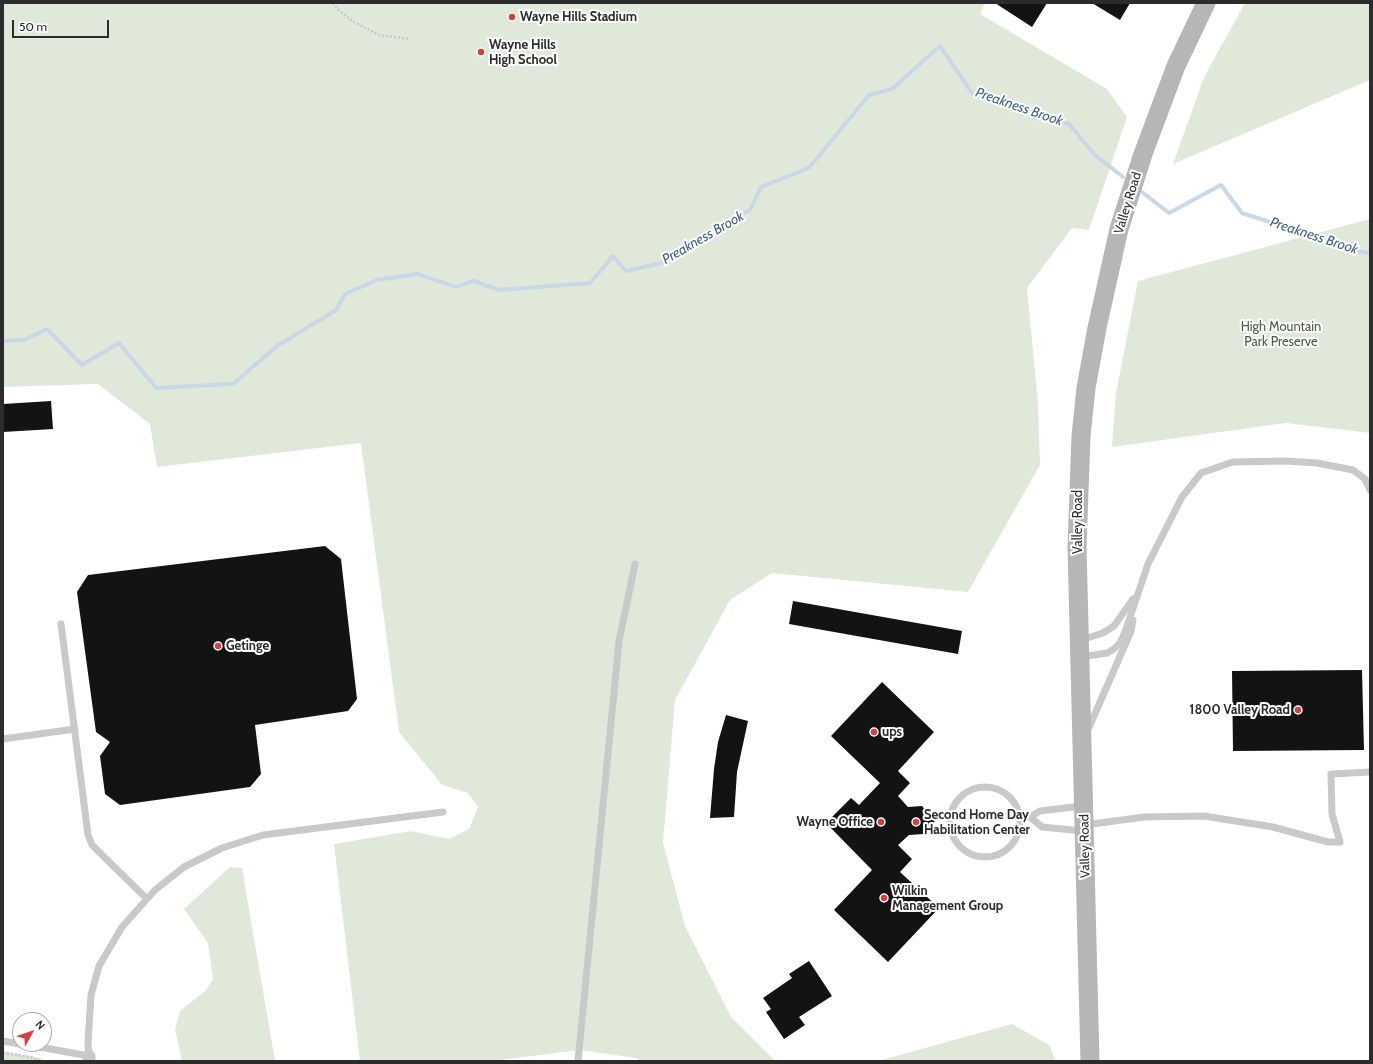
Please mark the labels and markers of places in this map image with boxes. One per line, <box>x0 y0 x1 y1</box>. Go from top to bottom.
place label: Wayne Hills Stadium <box>520 9 637 25</box>
marker: Wayne Hills Stadium <box>507 12 517 22</box>
place label: Wayne Hills High School <box>489 37 557 68</box>
marker: Wayne Hills High School <box>476 47 486 57</box>
place label: Getinge <box>226 638 269 654</box>
marker: Getinge <box>213 641 223 651</box>
place label: 1800 Valley Road <box>1190 702 1290 718</box>
marker: 1800 Valley Road <box>1293 705 1303 715</box>
place label: ups <box>882 724 902 740</box>
marker: ups <box>869 727 879 737</box>
place label: Second Home Day Habilitation Center <box>924 807 1030 838</box>
place label: Wayne Office <box>796 814 873 830</box>
marker: Wayne Office <box>876 817 886 827</box>
marker: Second Home Day Habilitation Center <box>911 817 921 827</box>
place label: Wilkin Management Group <box>892 883 1003 914</box>
marker: Wilkin Management Group <box>879 893 889 903</box>

